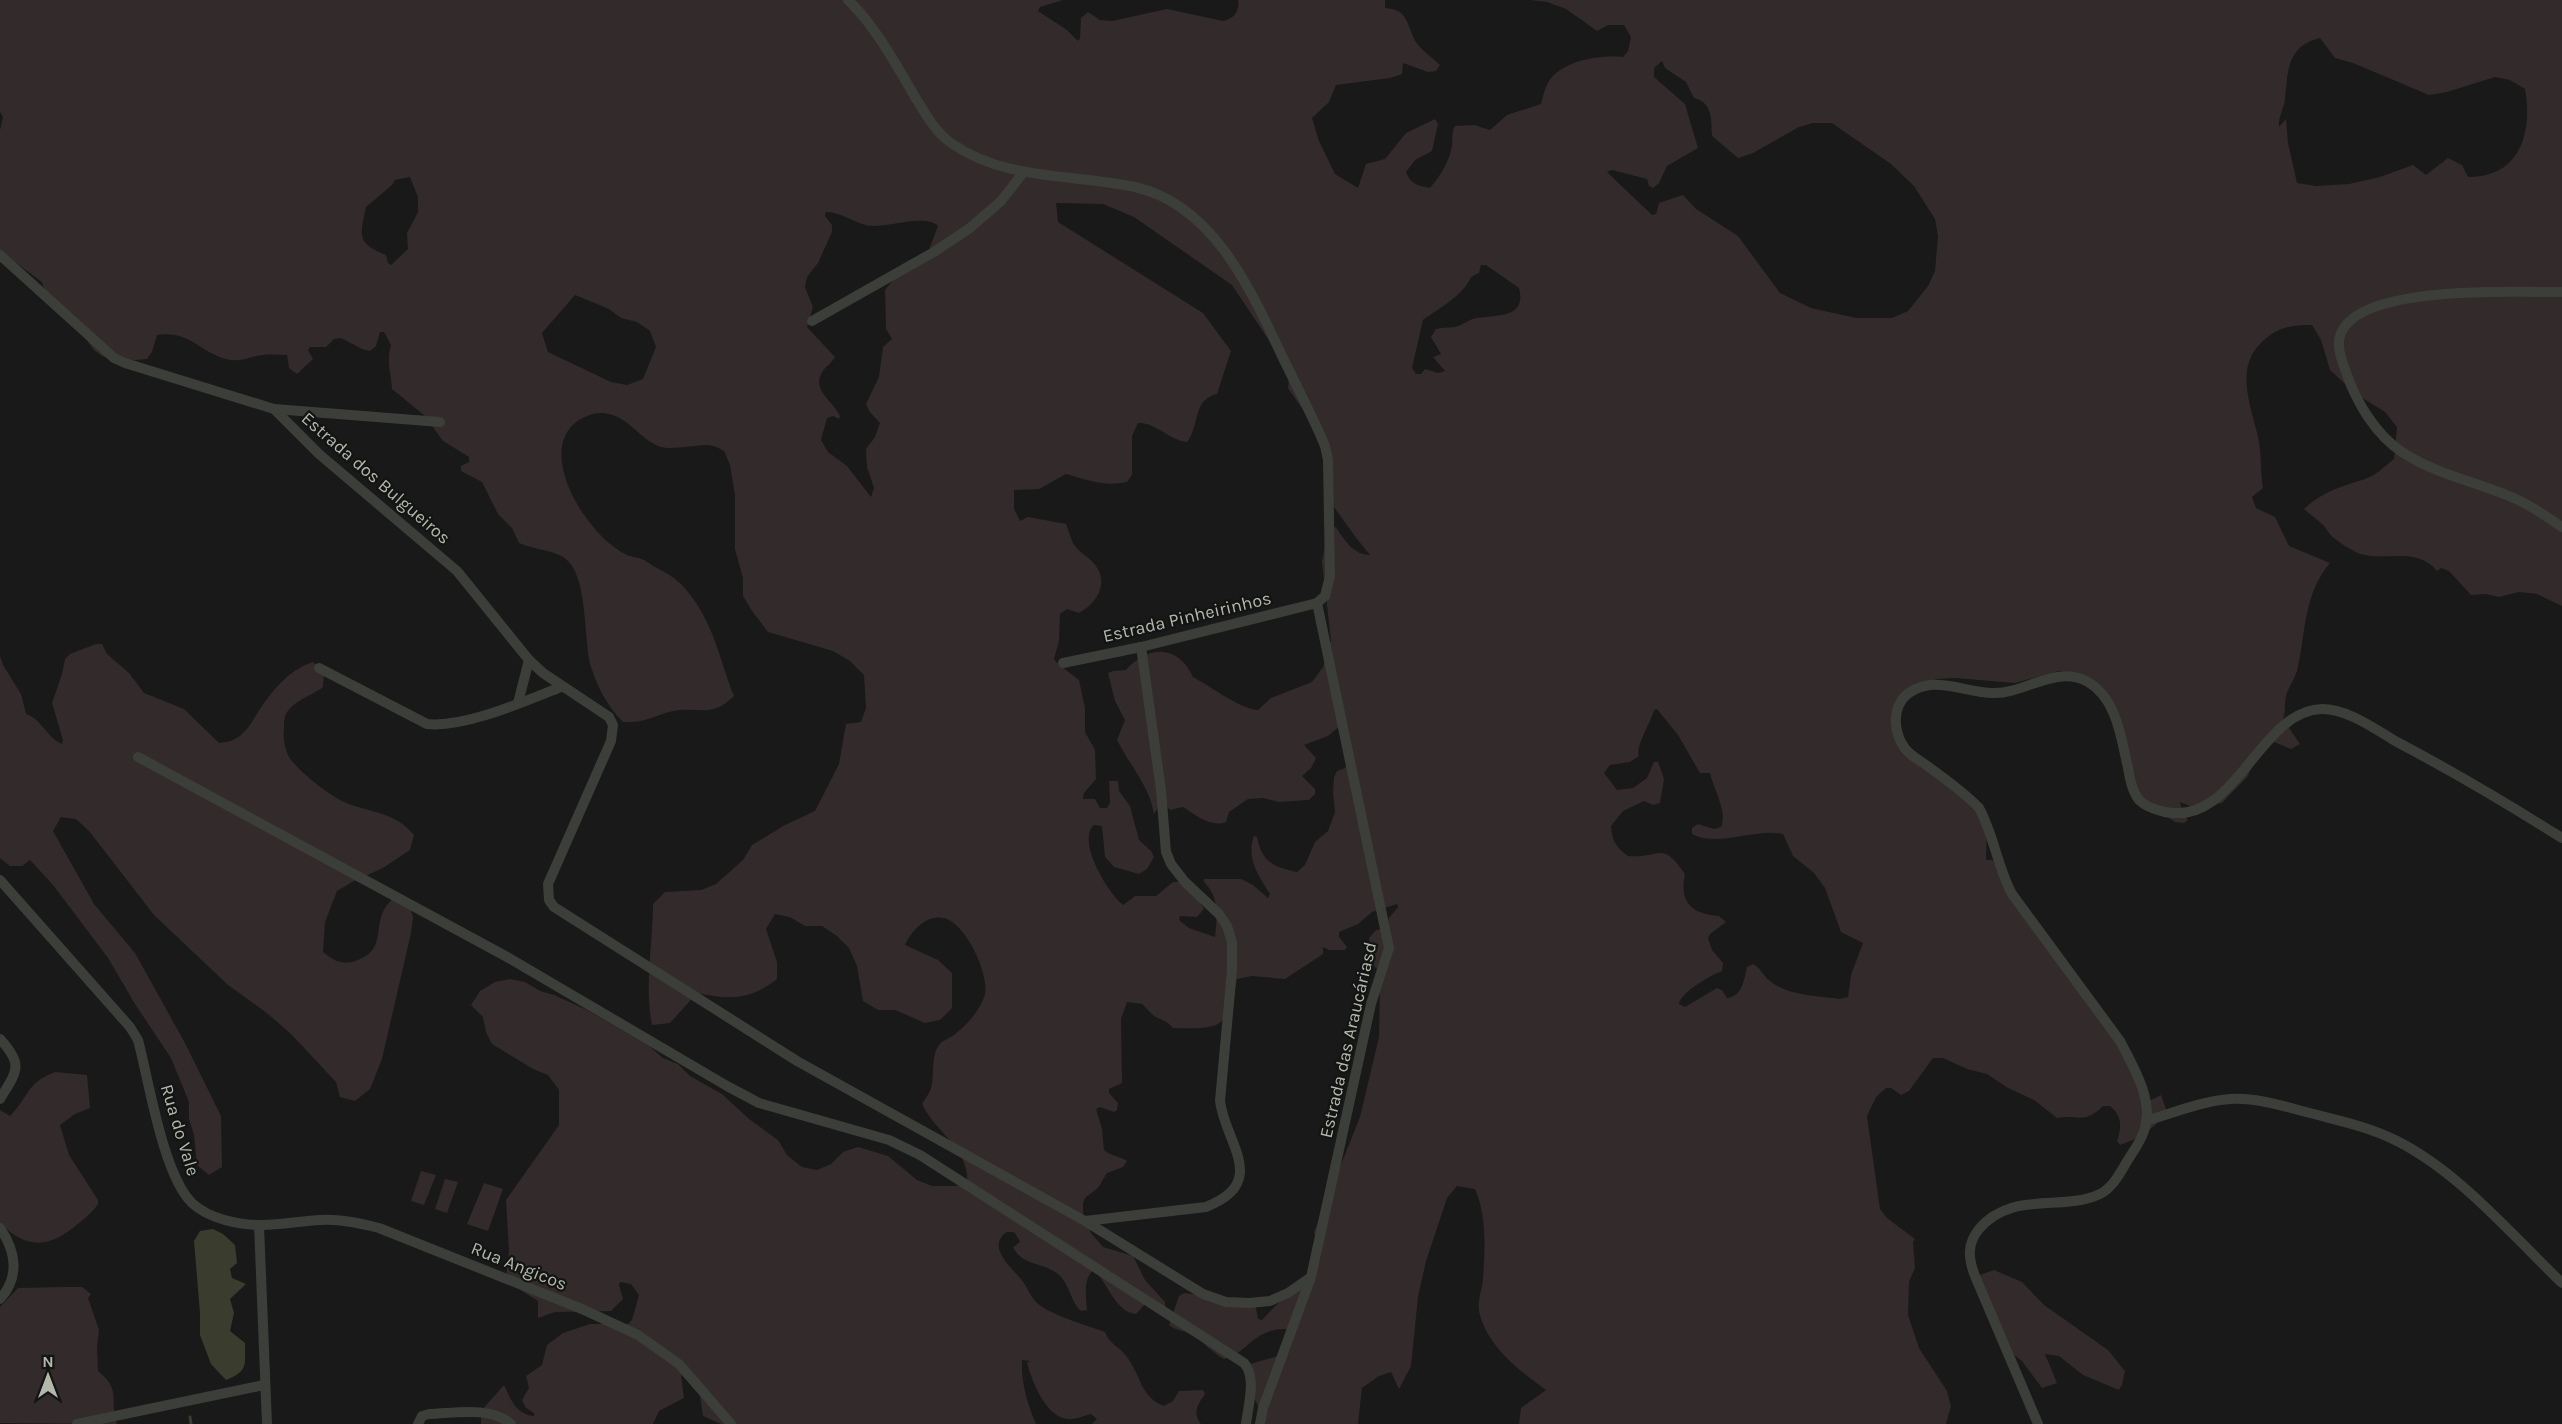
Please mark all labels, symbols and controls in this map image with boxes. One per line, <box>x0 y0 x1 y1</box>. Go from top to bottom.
street label: Estrada dos Bulgueiros <box>297 407 455 549</box>
street label: Estrada Pinheirinhos <box>1101 587 1273 647</box>
street label: Estrada das Araucáriasd <box>1315 940 1381 1140</box>
street label: Rua do Vale <box>156 1082 204 1178</box>
street label: Rua Angicos <box>468 1237 570 1295</box>
north arrow <box>18 1346 78 1406</box>
text: N <box>42 1352 54 1371</box>

